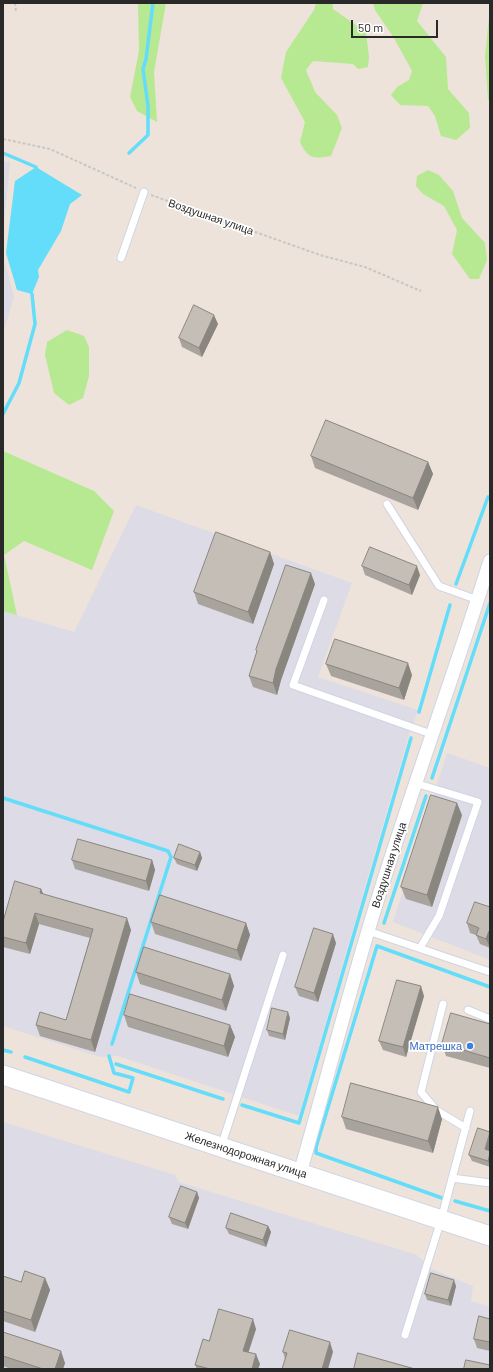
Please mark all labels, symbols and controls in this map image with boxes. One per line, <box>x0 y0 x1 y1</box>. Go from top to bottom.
scale bar <box>353 12 440 38</box>
text: 50 m <box>358 20 383 34</box>
street label: Воздушная улица <box>167 196 255 238</box>
street label: Воздушная улица <box>369 820 409 910</box>
place label: Матрешка <box>410 1039 462 1053</box>
marker: Матрешка <box>465 1041 475 1051</box>
street label: Железнодорожная улица <box>183 1129 309 1181</box>

